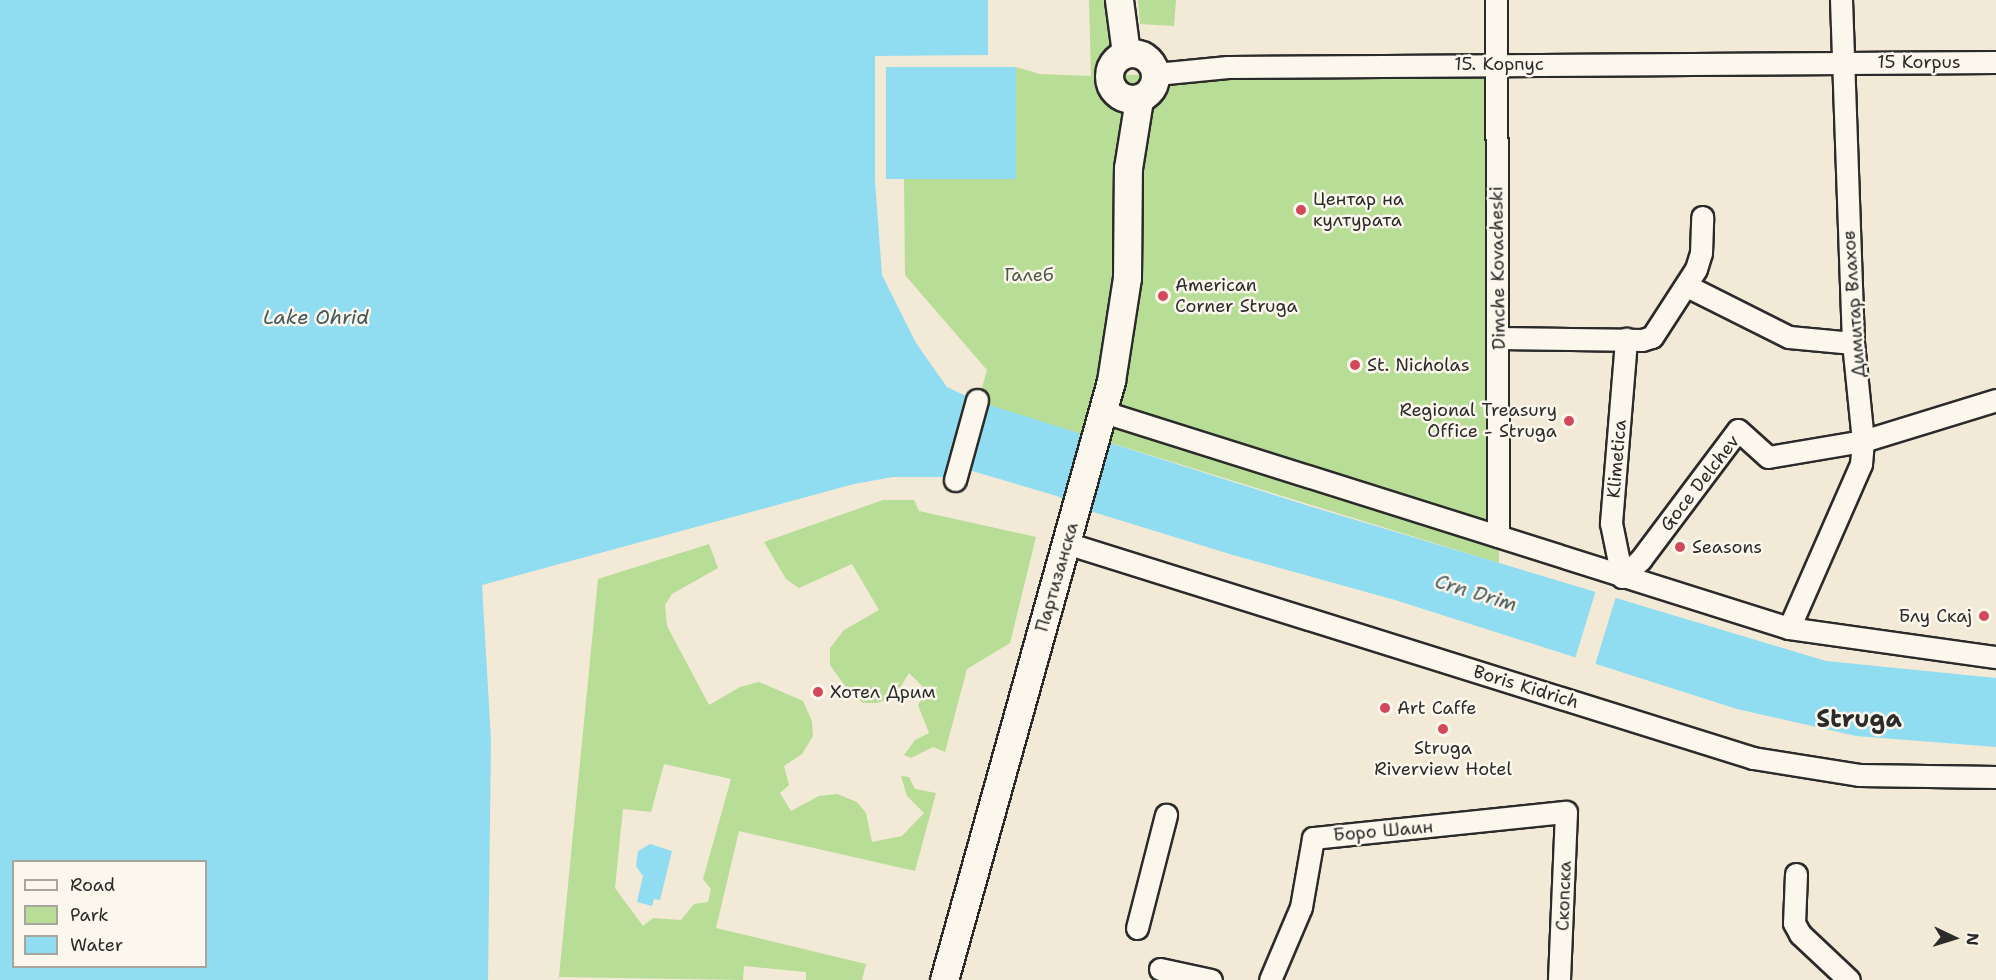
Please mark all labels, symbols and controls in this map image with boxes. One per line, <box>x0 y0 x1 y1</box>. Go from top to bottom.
street label: 15 Korpus <box>1877 51 1961 73</box>
street label: 15. Корпус <box>1454 53 1544 75</box>
street label: Dimche Kovacheski <box>1486 186 1510 350</box>
place label: Центар на културата <box>1313 189 1404 232</box>
marker: Центар на културата <box>1294 203 1308 217</box>
street label: Димитар Влахов <box>1838 230 1870 378</box>
park label: Галеб <box>1004 264 1054 286</box>
place label: American Corner Struga <box>1175 275 1298 318</box>
marker: American Corner Struga <box>1156 289 1170 303</box>
water label: Lake Ohrid <box>263 305 369 329</box>
place label: St. Nicholas <box>1367 354 1470 376</box>
marker: St. Nicholas <box>1348 358 1362 372</box>
place label: Regional Treasury Office - Struga <box>1399 400 1557 442</box>
marker: Regional Treasury Office - Struga <box>1562 414 1576 428</box>
street label: Klimetica <box>1603 419 1631 499</box>
street label: Goce Delchev <box>1656 431 1744 535</box>
street label: Партизанска <box>1031 520 1083 634</box>
place label: Seasons <box>1692 536 1762 558</box>
marker: Seasons <box>1673 540 1687 554</box>
water label: Crn Drim <box>1432 569 1520 617</box>
place label: Блу Скај <box>1899 605 1972 627</box>
marker: Блу Скај <box>1977 609 1991 623</box>
street label: Boris Kidrich <box>1471 661 1581 713</box>
place label: Хотел Дрим <box>830 681 936 703</box>
marker: Хотел Дрим <box>811 685 825 699</box>
place label: Art Caffe <box>1397 697 1477 719</box>
marker: Art Caffe <box>1378 701 1392 715</box>
district label: Struga <box>1816 706 1902 734</box>
marker: Struga Riverview Hotel <box>1436 722 1450 736</box>
place label: Struga Riverview Hotel <box>1374 738 1512 780</box>
street label: Боро Шаин <box>1332 816 1434 846</box>
legend <box>12 860 207 968</box>
street label: Скопска <box>1552 861 1576 931</box>
text: Road <box>70 873 115 897</box>
text: Park <box>70 903 109 927</box>
north arrow <box>1924 908 1984 968</box>
text: N <box>1962 932 1983 946</box>
text: Water <box>70 933 123 957</box>

